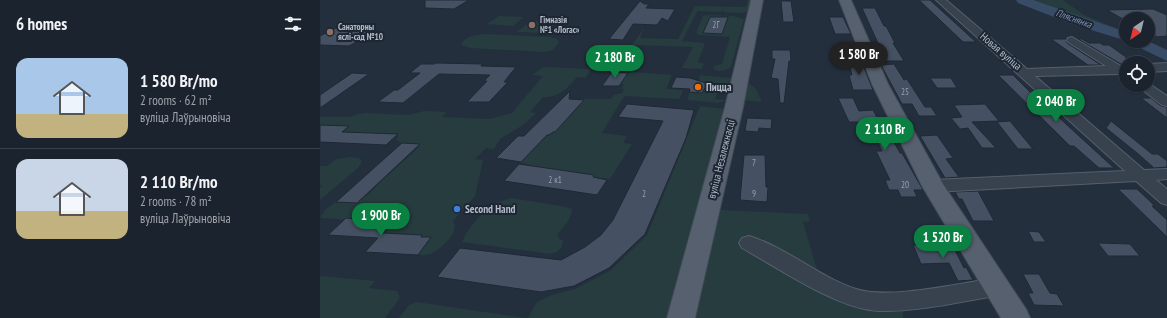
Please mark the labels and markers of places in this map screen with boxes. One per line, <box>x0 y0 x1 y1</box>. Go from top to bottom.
place label: Гімназія №1 «Логас» <box>540 14 580 35</box>
marker: Гімназія №1 «Логас» <box>527 20 537 30</box>
place label: Санаторны яслі-сад №10 <box>338 21 383 42</box>
marker: Санаторны яслі-сад №10 <box>325 27 335 37</box>
pin: 1 580 Br <box>818 42 900 76</box>
pin: 2 180 Br <box>574 45 656 79</box>
place label: Пицца <box>706 80 732 94</box>
marker: Пицца <box>693 82 703 92</box>
pin: 2 040 Br <box>1015 89 1097 123</box>
pin: 2 110 Br <box>844 117 926 151</box>
place label: Second Hand <box>465 202 516 216</box>
pin: 1 900 Br <box>340 203 422 237</box>
marker: Second Hand <box>452 204 462 214</box>
pin: 1 520 Br <box>902 225 984 259</box>

